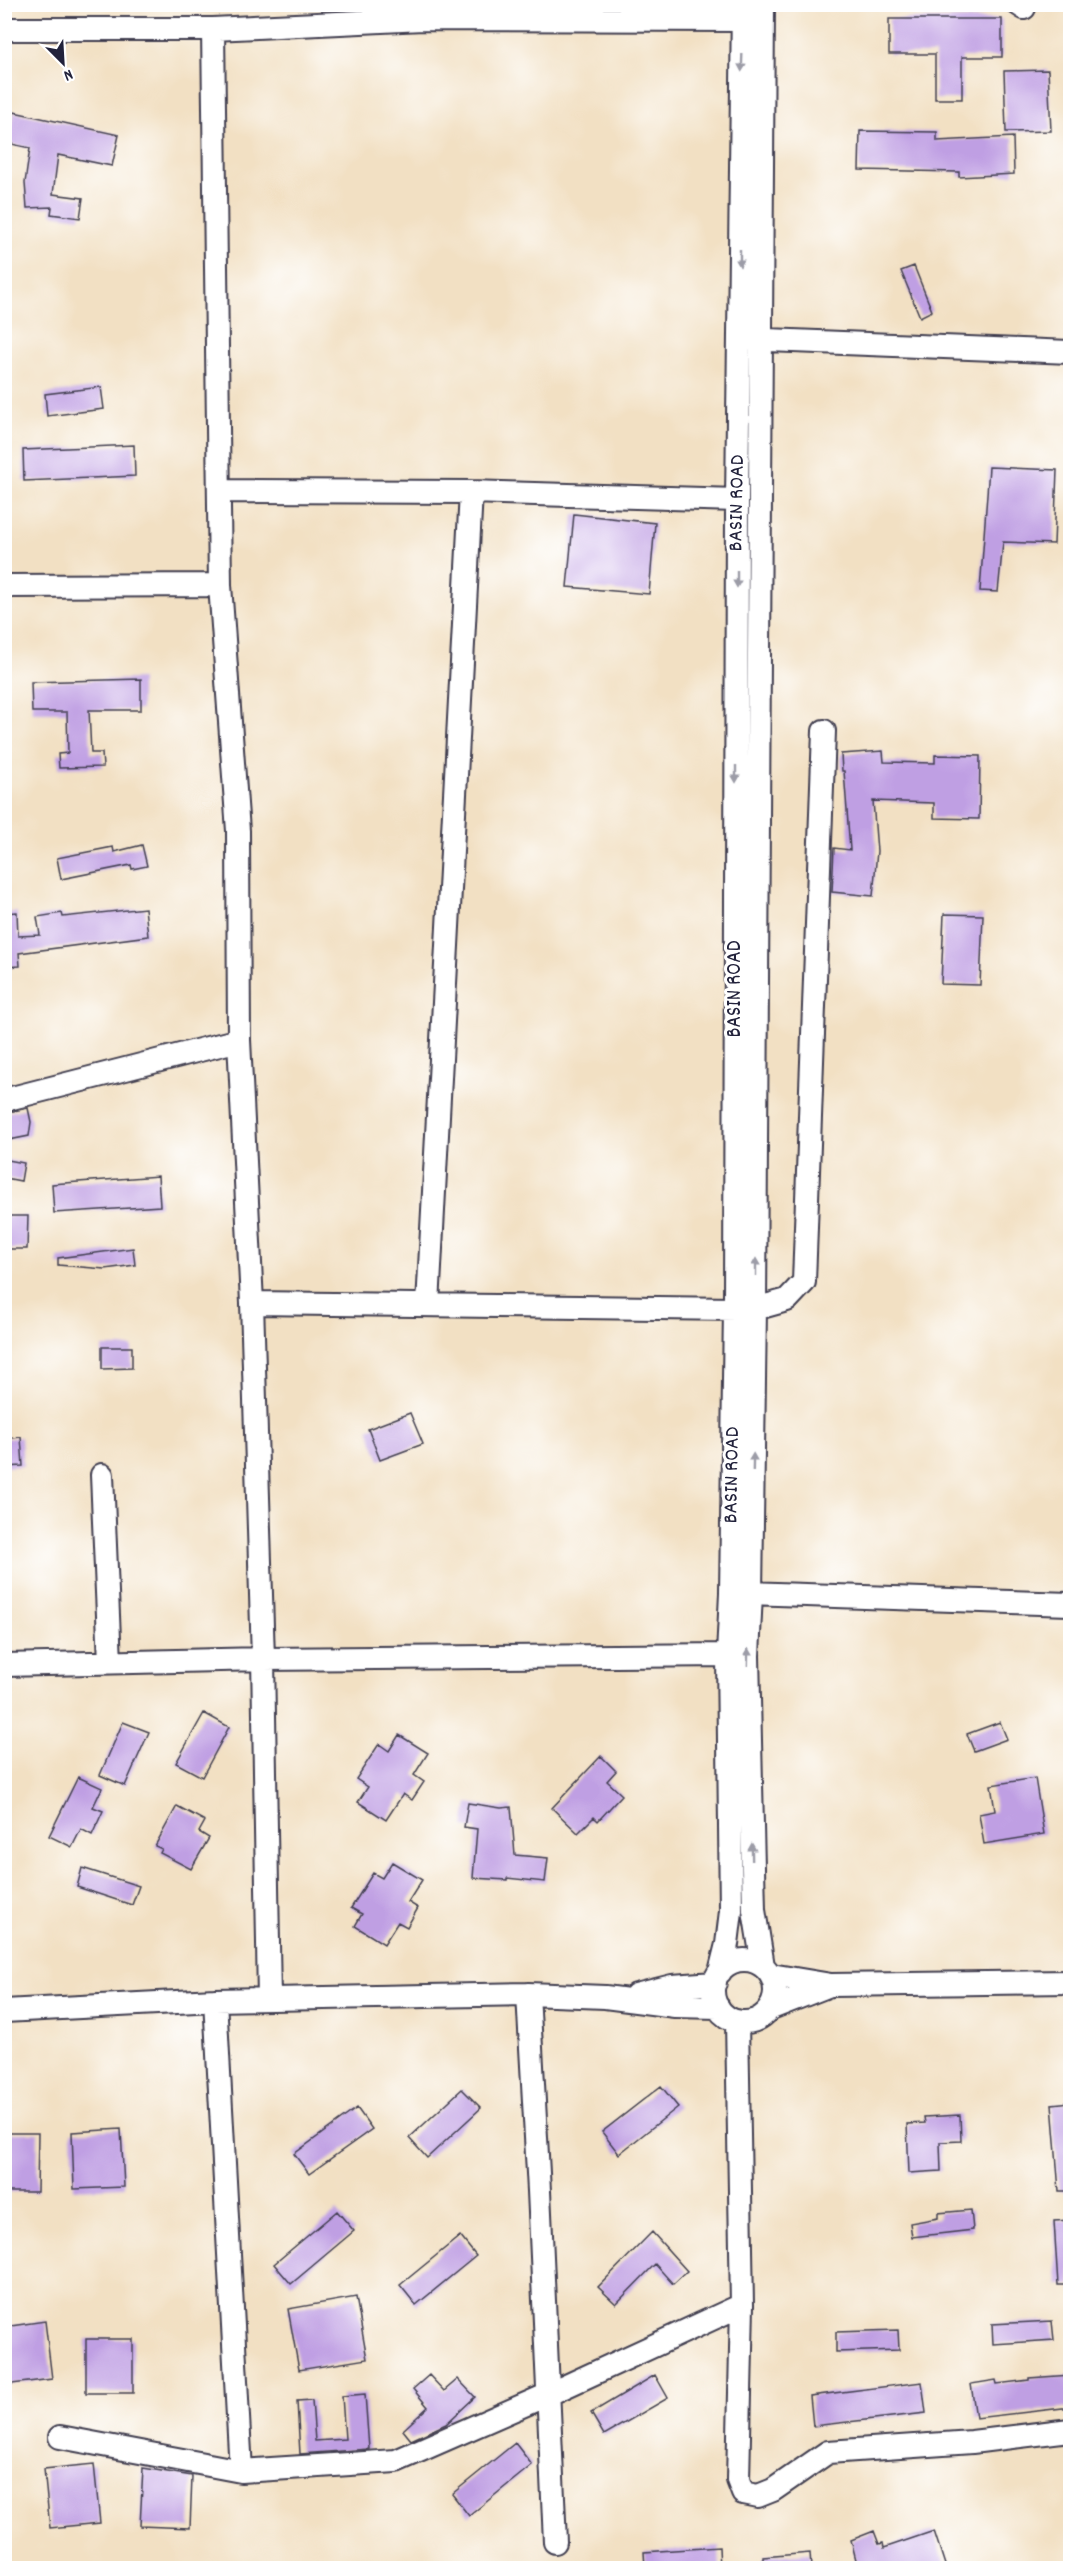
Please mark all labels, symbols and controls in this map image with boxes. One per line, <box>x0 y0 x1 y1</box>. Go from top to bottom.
north arrow <box>33 33 93 93</box>
one-way arrow <box>738 53 747 72</box>
text: N <box>60 62 76 87</box>
one-way arrow <box>735 248 745 267</box>
street label: BASIN ROAD <box>722 454 754 552</box>
one-way arrow <box>732 569 742 588</box>
one-way arrow <box>731 764 741 783</box>
street label: BASIN ROAD <box>721 940 751 1037</box>
one-way arrow <box>751 1258 761 1277</box>
street label: BASIN ROAD <box>717 1426 749 1524</box>
one-way arrow <box>748 1453 758 1472</box>
one-way arrow <box>743 1647 753 1666</box>
one-way arrow <box>748 1842 757 1861</box>

